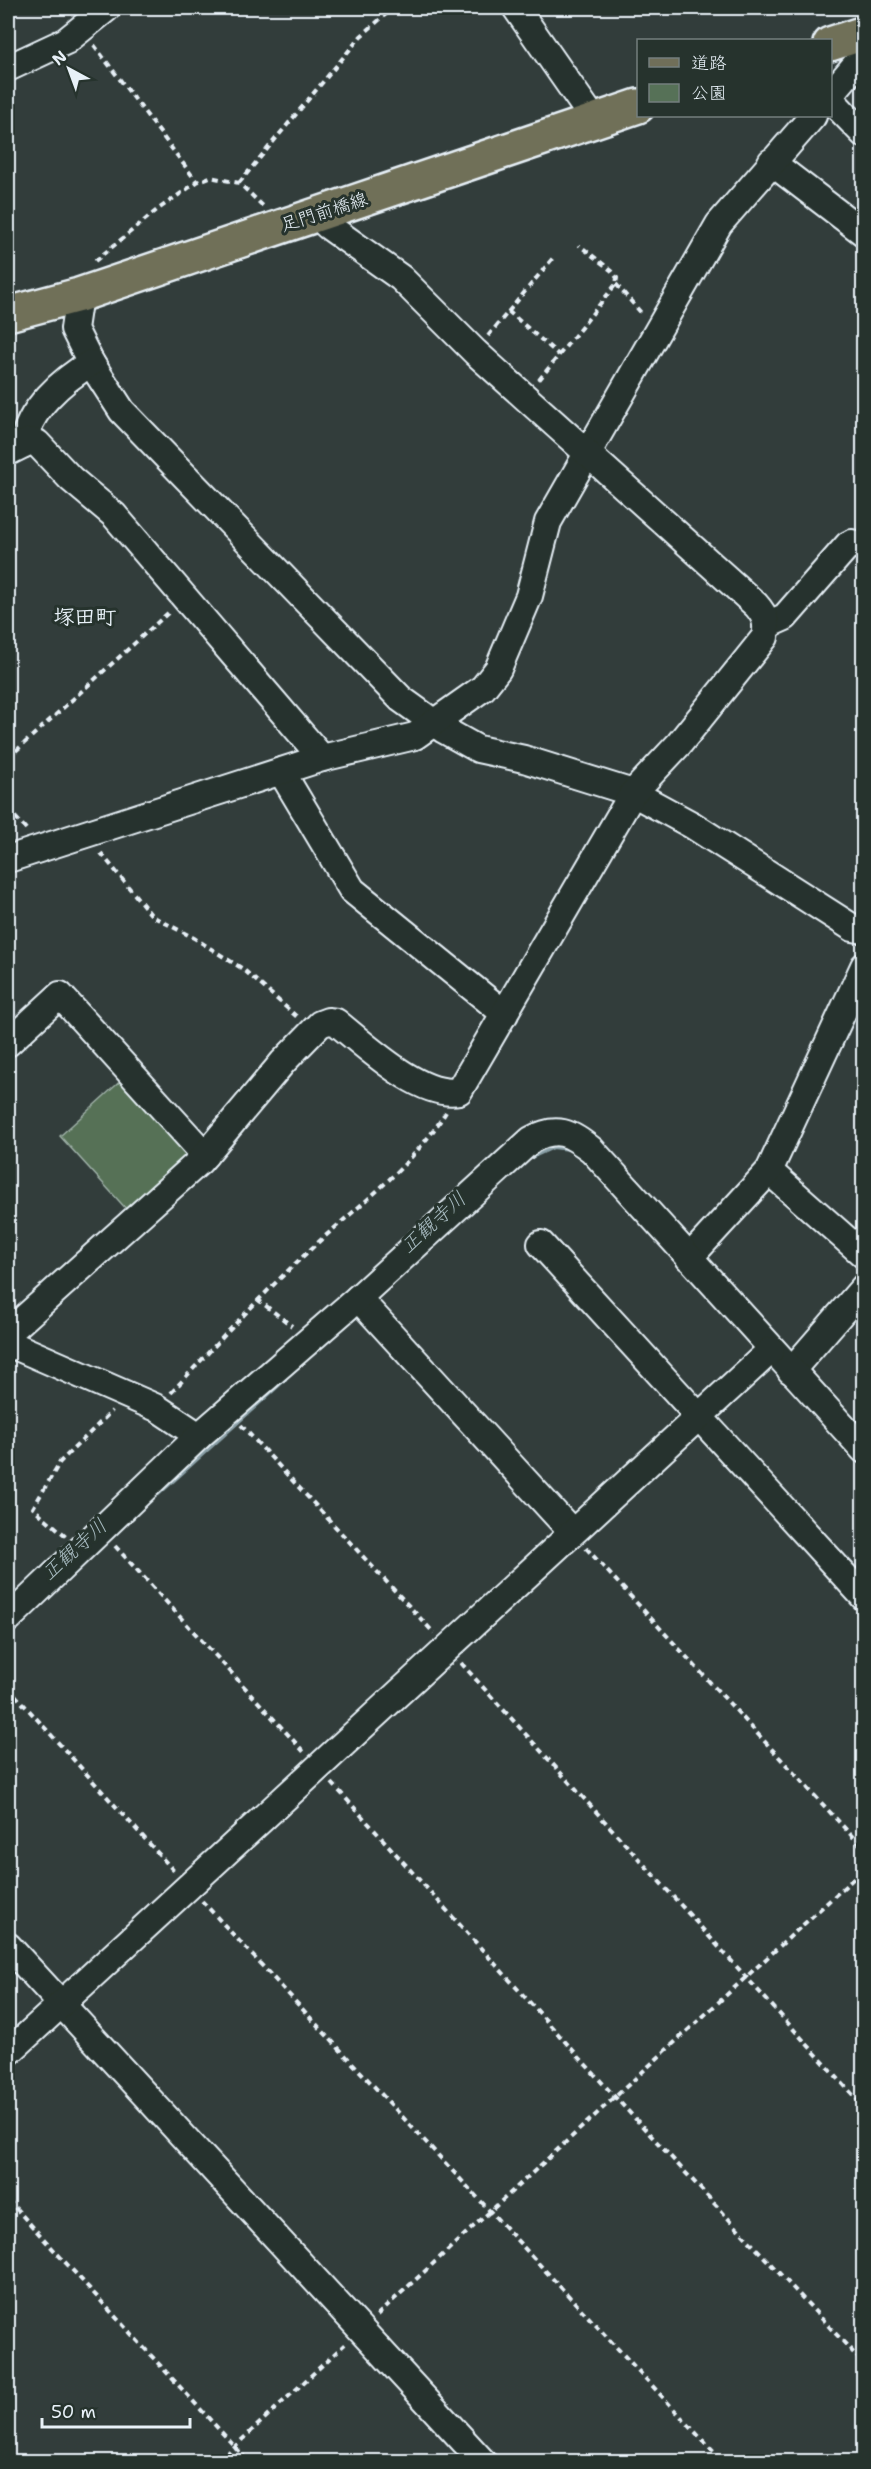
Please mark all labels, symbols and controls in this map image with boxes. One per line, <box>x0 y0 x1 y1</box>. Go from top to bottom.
north arrow <box>39 39 99 99</box>
legend <box>637 39 832 117</box>
text: N <box>48 46 71 70</box>
text: 道路 <box>691 51 727 75</box>
text: 公園 <box>691 81 727 105</box>
street label: 足門前橋線 <box>277 187 371 237</box>
district label: 塚田町 <box>54 603 117 631</box>
water label: 正観寺川 <box>395 1186 471 1258</box>
water label: 正観寺川 <box>36 1513 112 1585</box>
scale bar <box>42 2391 190 2429</box>
text: 50 m <box>51 2400 96 2424</box>

